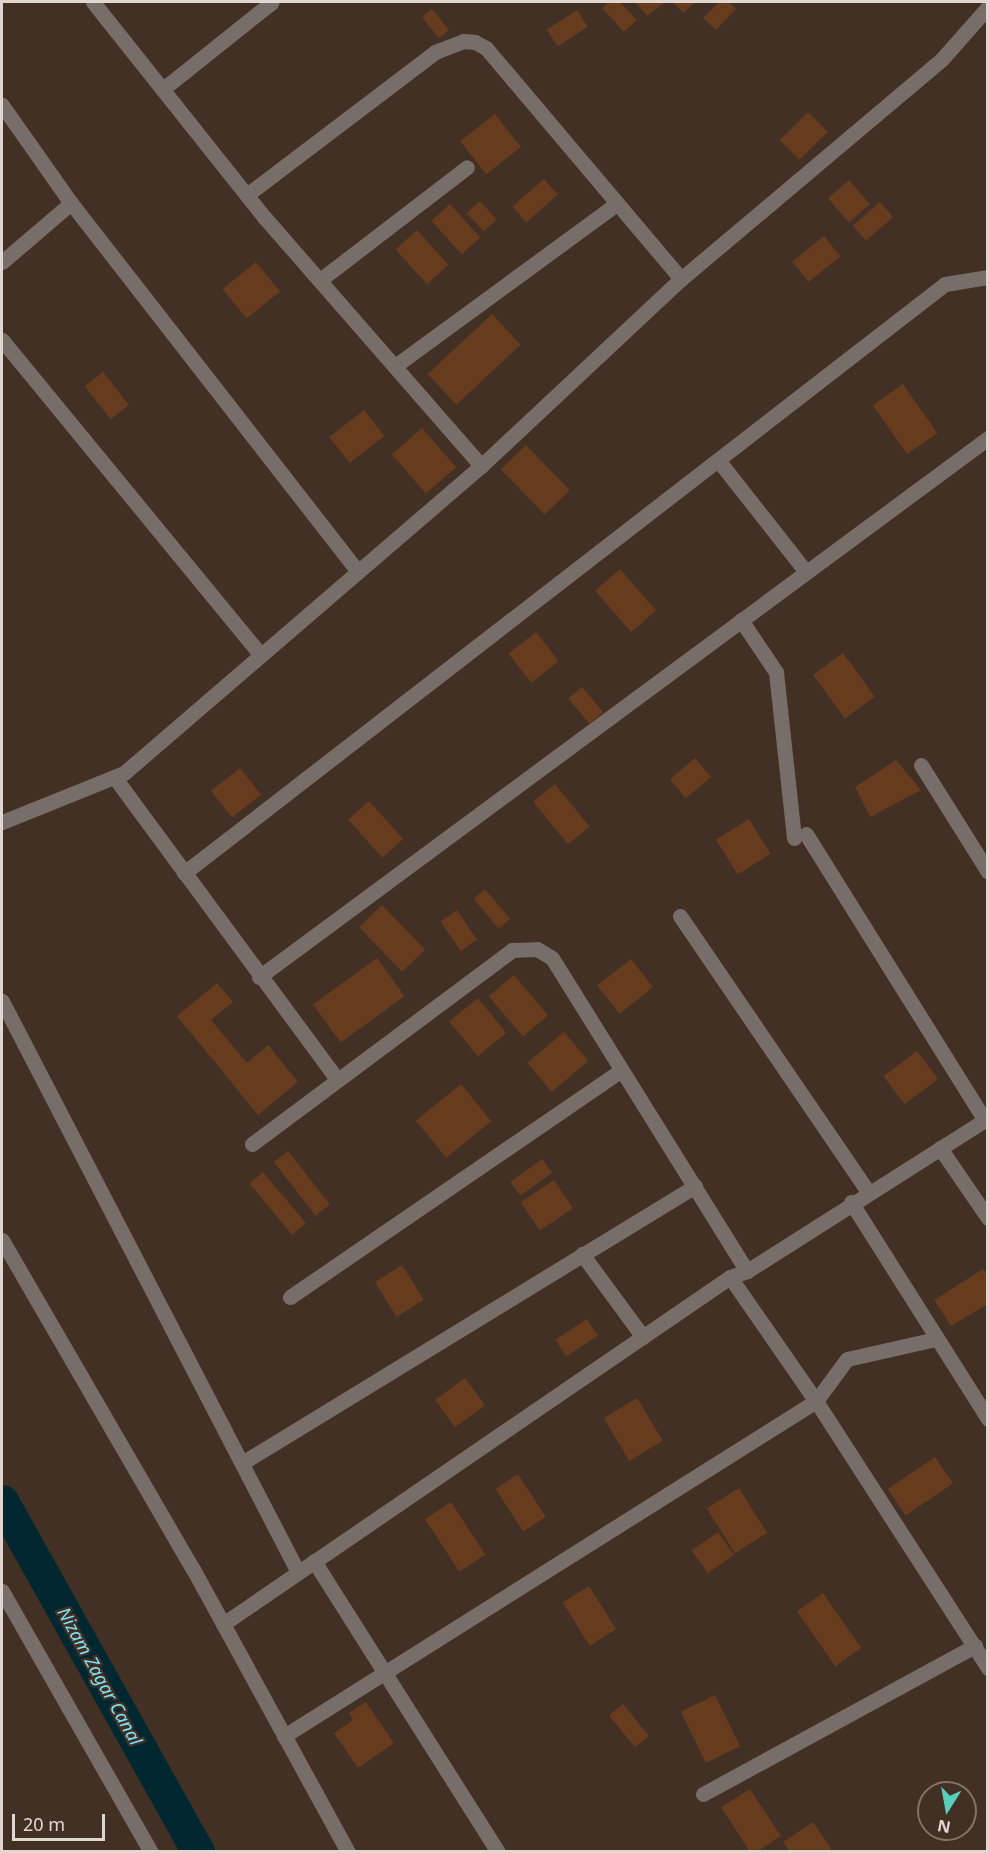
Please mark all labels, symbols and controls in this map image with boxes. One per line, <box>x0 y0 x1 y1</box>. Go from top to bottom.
water label: Nizam Zagar Canal <box>53 1603 147 1749</box>
north arrow <box>917 1781 977 1841</box>
scale bar <box>15 1802 108 1840</box>
text: 20 m <box>23 1812 65 1836</box>
text: N <box>935 1815 952 1839</box>

